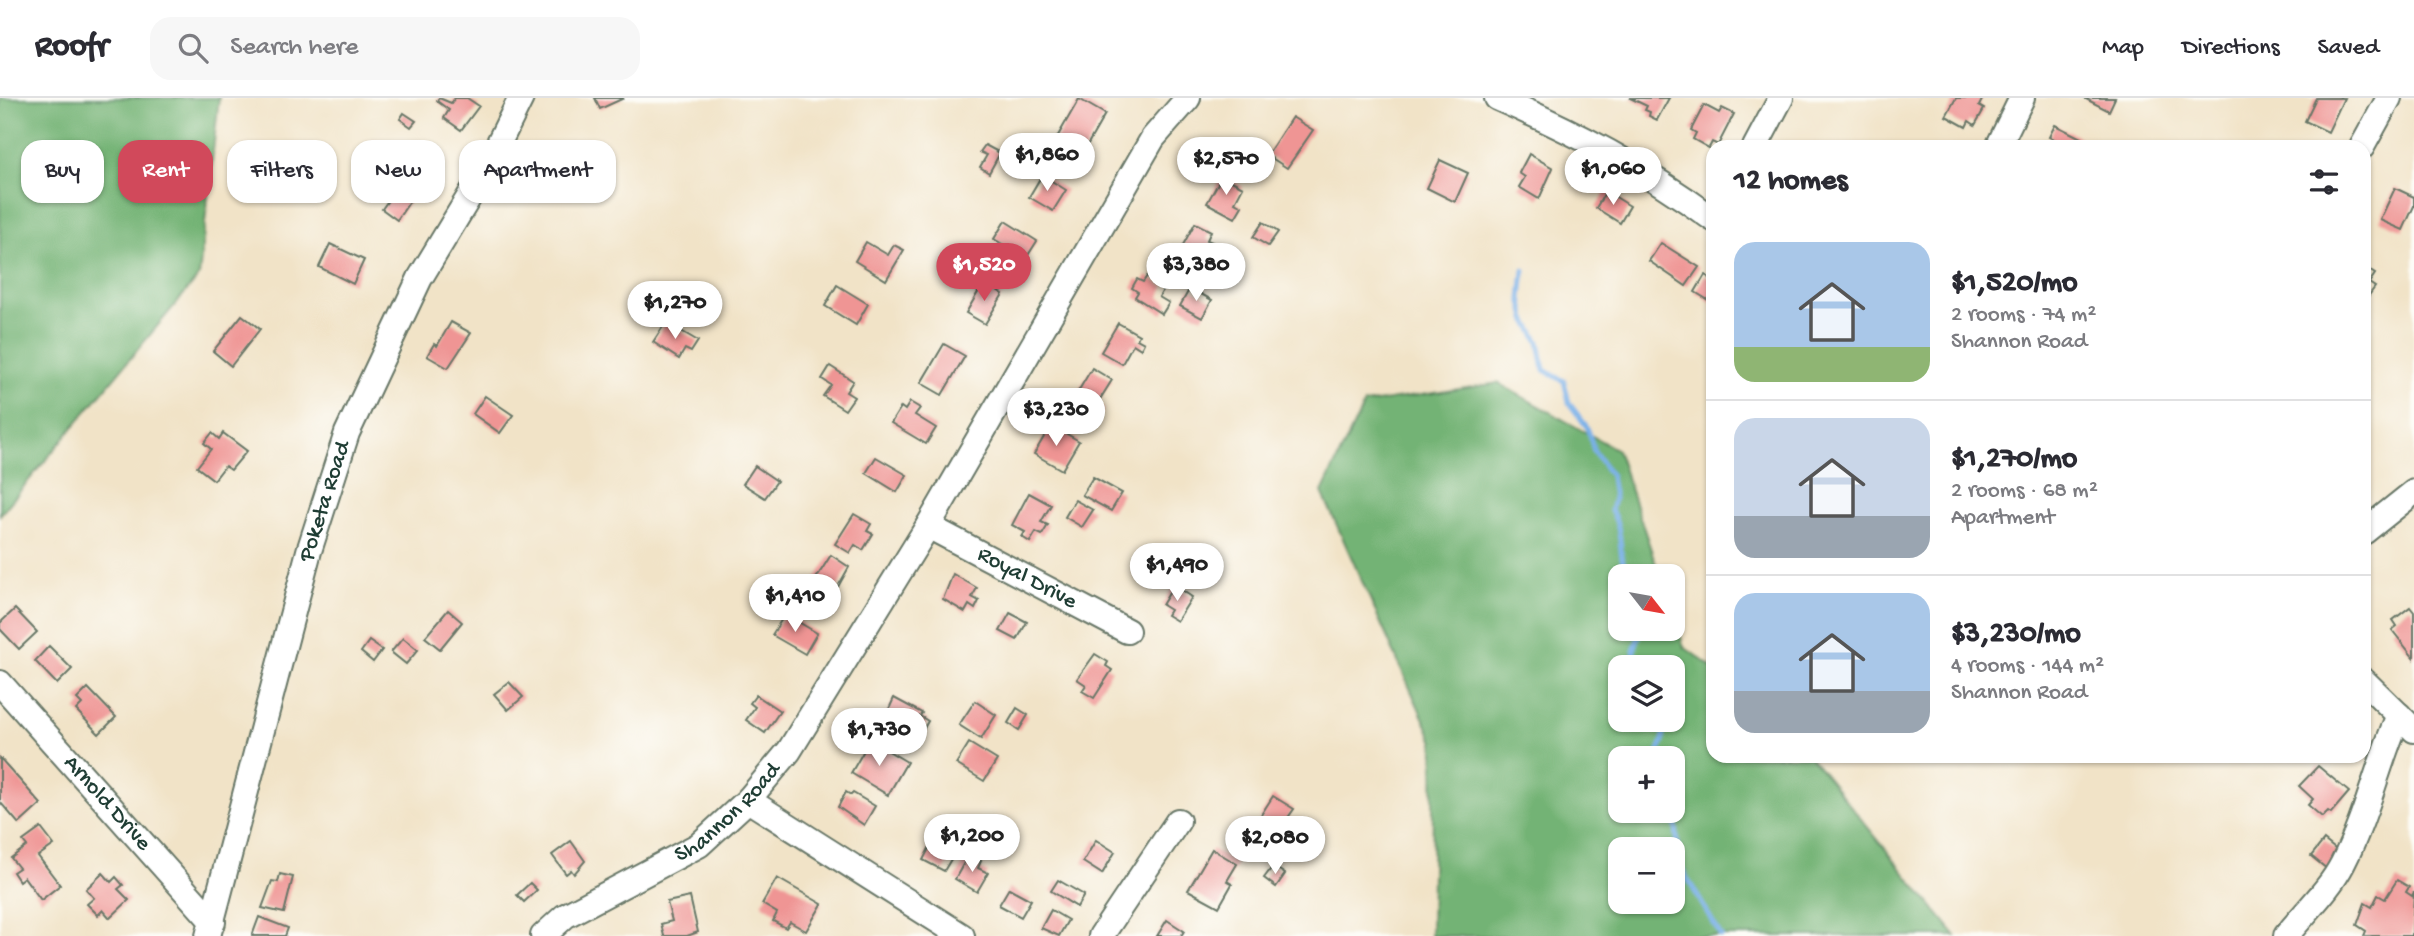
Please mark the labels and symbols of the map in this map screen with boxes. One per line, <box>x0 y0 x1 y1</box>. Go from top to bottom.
pin: $1,860 <box>990 134 1104 193</box>
pin: $2,570 <box>1169 138 1283 197</box>
pin: $1,060 <box>1556 148 1670 207</box>
pin: $1,520 <box>927 244 1041 303</box>
pin: $3,380 <box>1139 244 1253 303</box>
pin: $1,270 <box>618 282 732 341</box>
pin: $3,230 <box>999 388 1113 448</box>
street label: Poketa Road <box>293 437 357 565</box>
street label: Royal Drive <box>973 541 1082 616</box>
pin: $1,490 <box>1120 544 1234 603</box>
north arrow <box>1608 564 1685 640</box>
pin: $1,410 <box>738 574 852 634</box>
pin: $1,730 <box>822 708 936 768</box>
street label: Arnold Drive <box>58 750 157 857</box>
street label: Shannon Road <box>670 756 788 869</box>
pin: $1,200 <box>915 814 1029 874</box>
pin: $2,080 <box>1218 816 1332 876</box>

